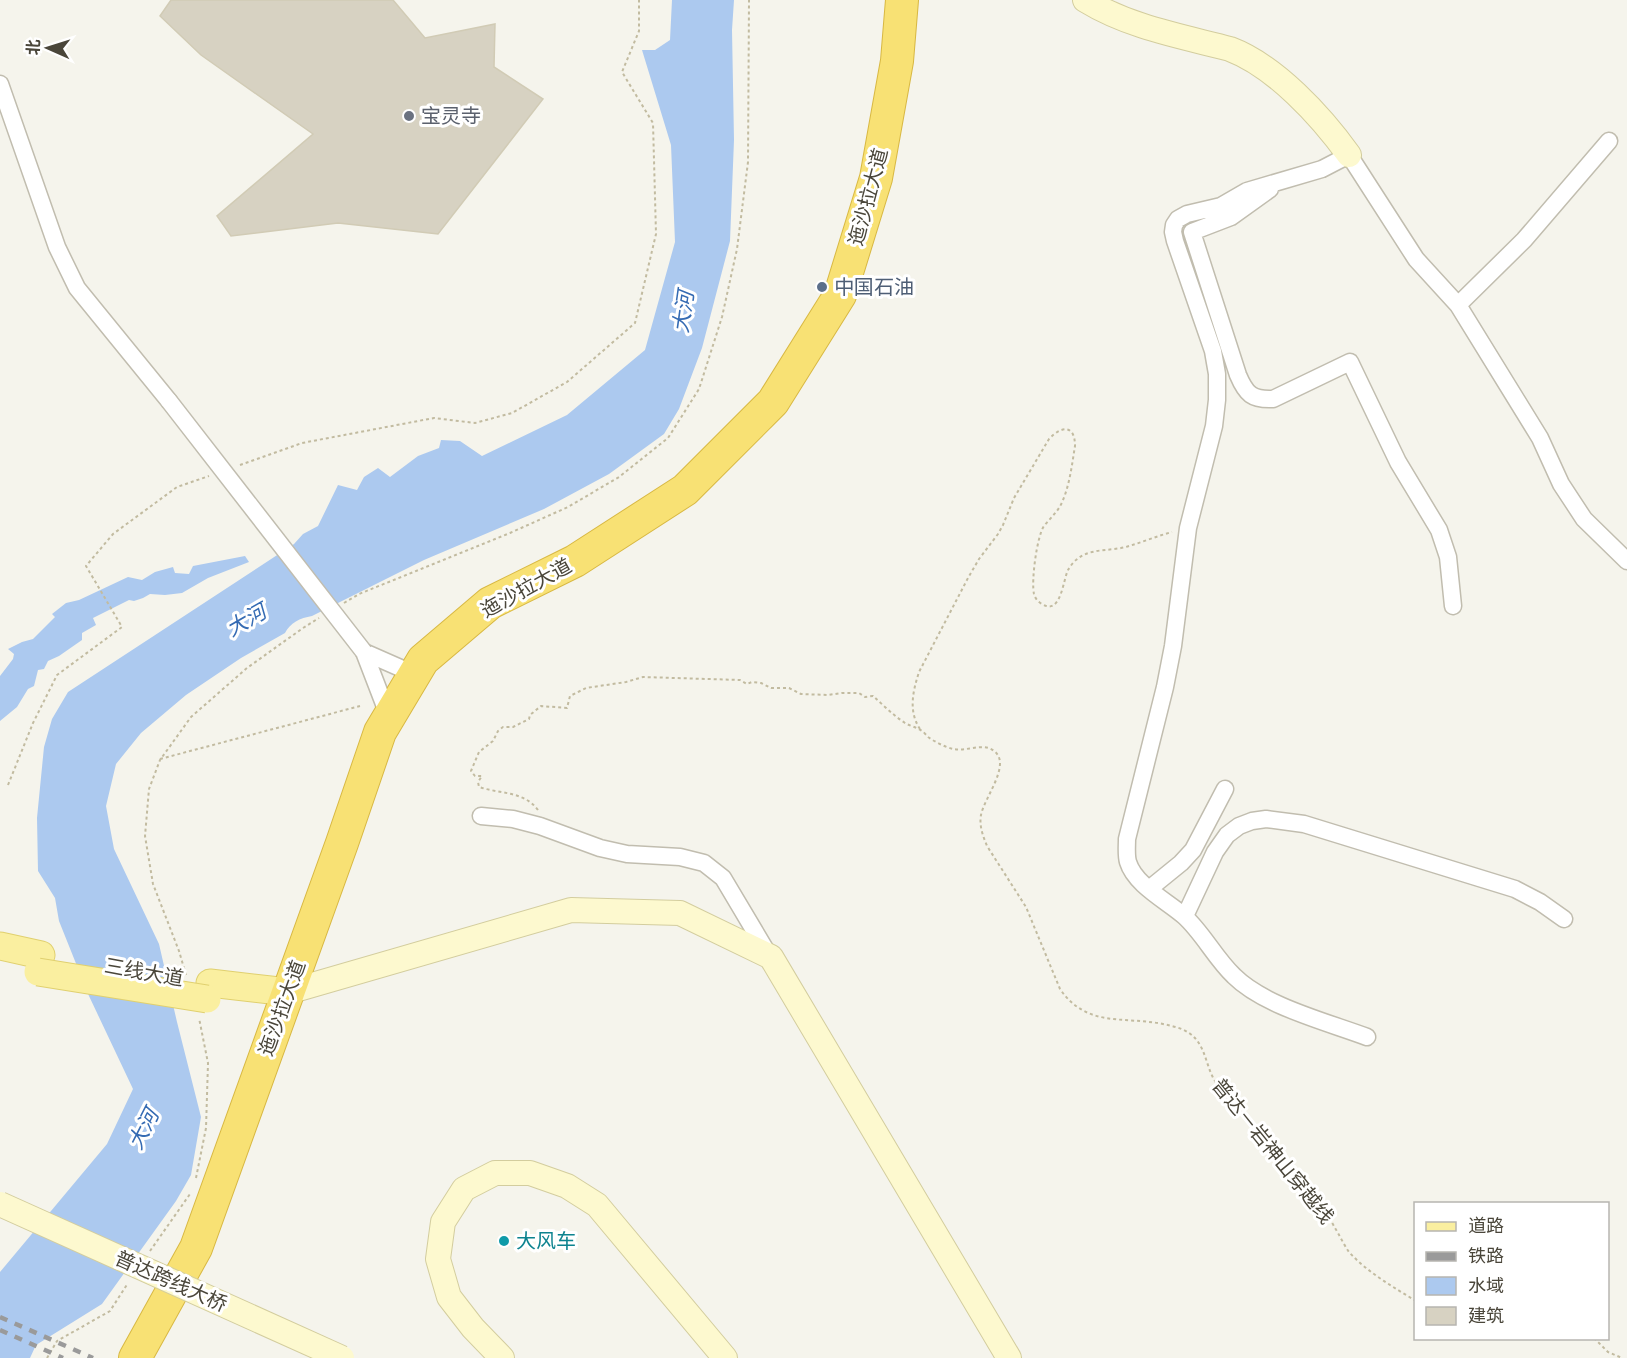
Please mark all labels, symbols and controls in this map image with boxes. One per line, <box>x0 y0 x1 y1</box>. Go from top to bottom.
north arrow <box>18 18 78 78</box>
text: 北 <box>25 39 42 56</box>
place label: 宝灵寺 <box>421 105 481 127</box>
marker: 宝灵寺 <box>402 109 416 123</box>
street label: 迤沙拉大道 <box>844 146 892 248</box>
place label: 中国石油 <box>834 276 914 298</box>
marker: 中国石油 <box>815 280 829 294</box>
water label: 大河 <box>669 286 698 334</box>
street label: 迤沙拉大道 <box>477 554 575 622</box>
water label: 大河 <box>222 598 273 640</box>
street label: 三线大道 <box>103 954 185 990</box>
street label: 迤沙拉大道 <box>255 957 309 1059</box>
street label: 普达－岩神山穿越线 <box>1208 1074 1338 1228</box>
water label: 大河 <box>123 1102 165 1153</box>
legend <box>1414 1202 1609 1340</box>
text: 道路 <box>1468 1216 1504 1236</box>
place label: 大风车 <box>516 1230 576 1252</box>
marker: 大风车 <box>497 1234 511 1248</box>
text: 铁路 <box>1468 1246 1504 1266</box>
street label: 普达跨线大桥 <box>112 1247 230 1315</box>
text: 水域 <box>1468 1276 1504 1296</box>
text: 建筑 <box>1468 1306 1504 1326</box>

